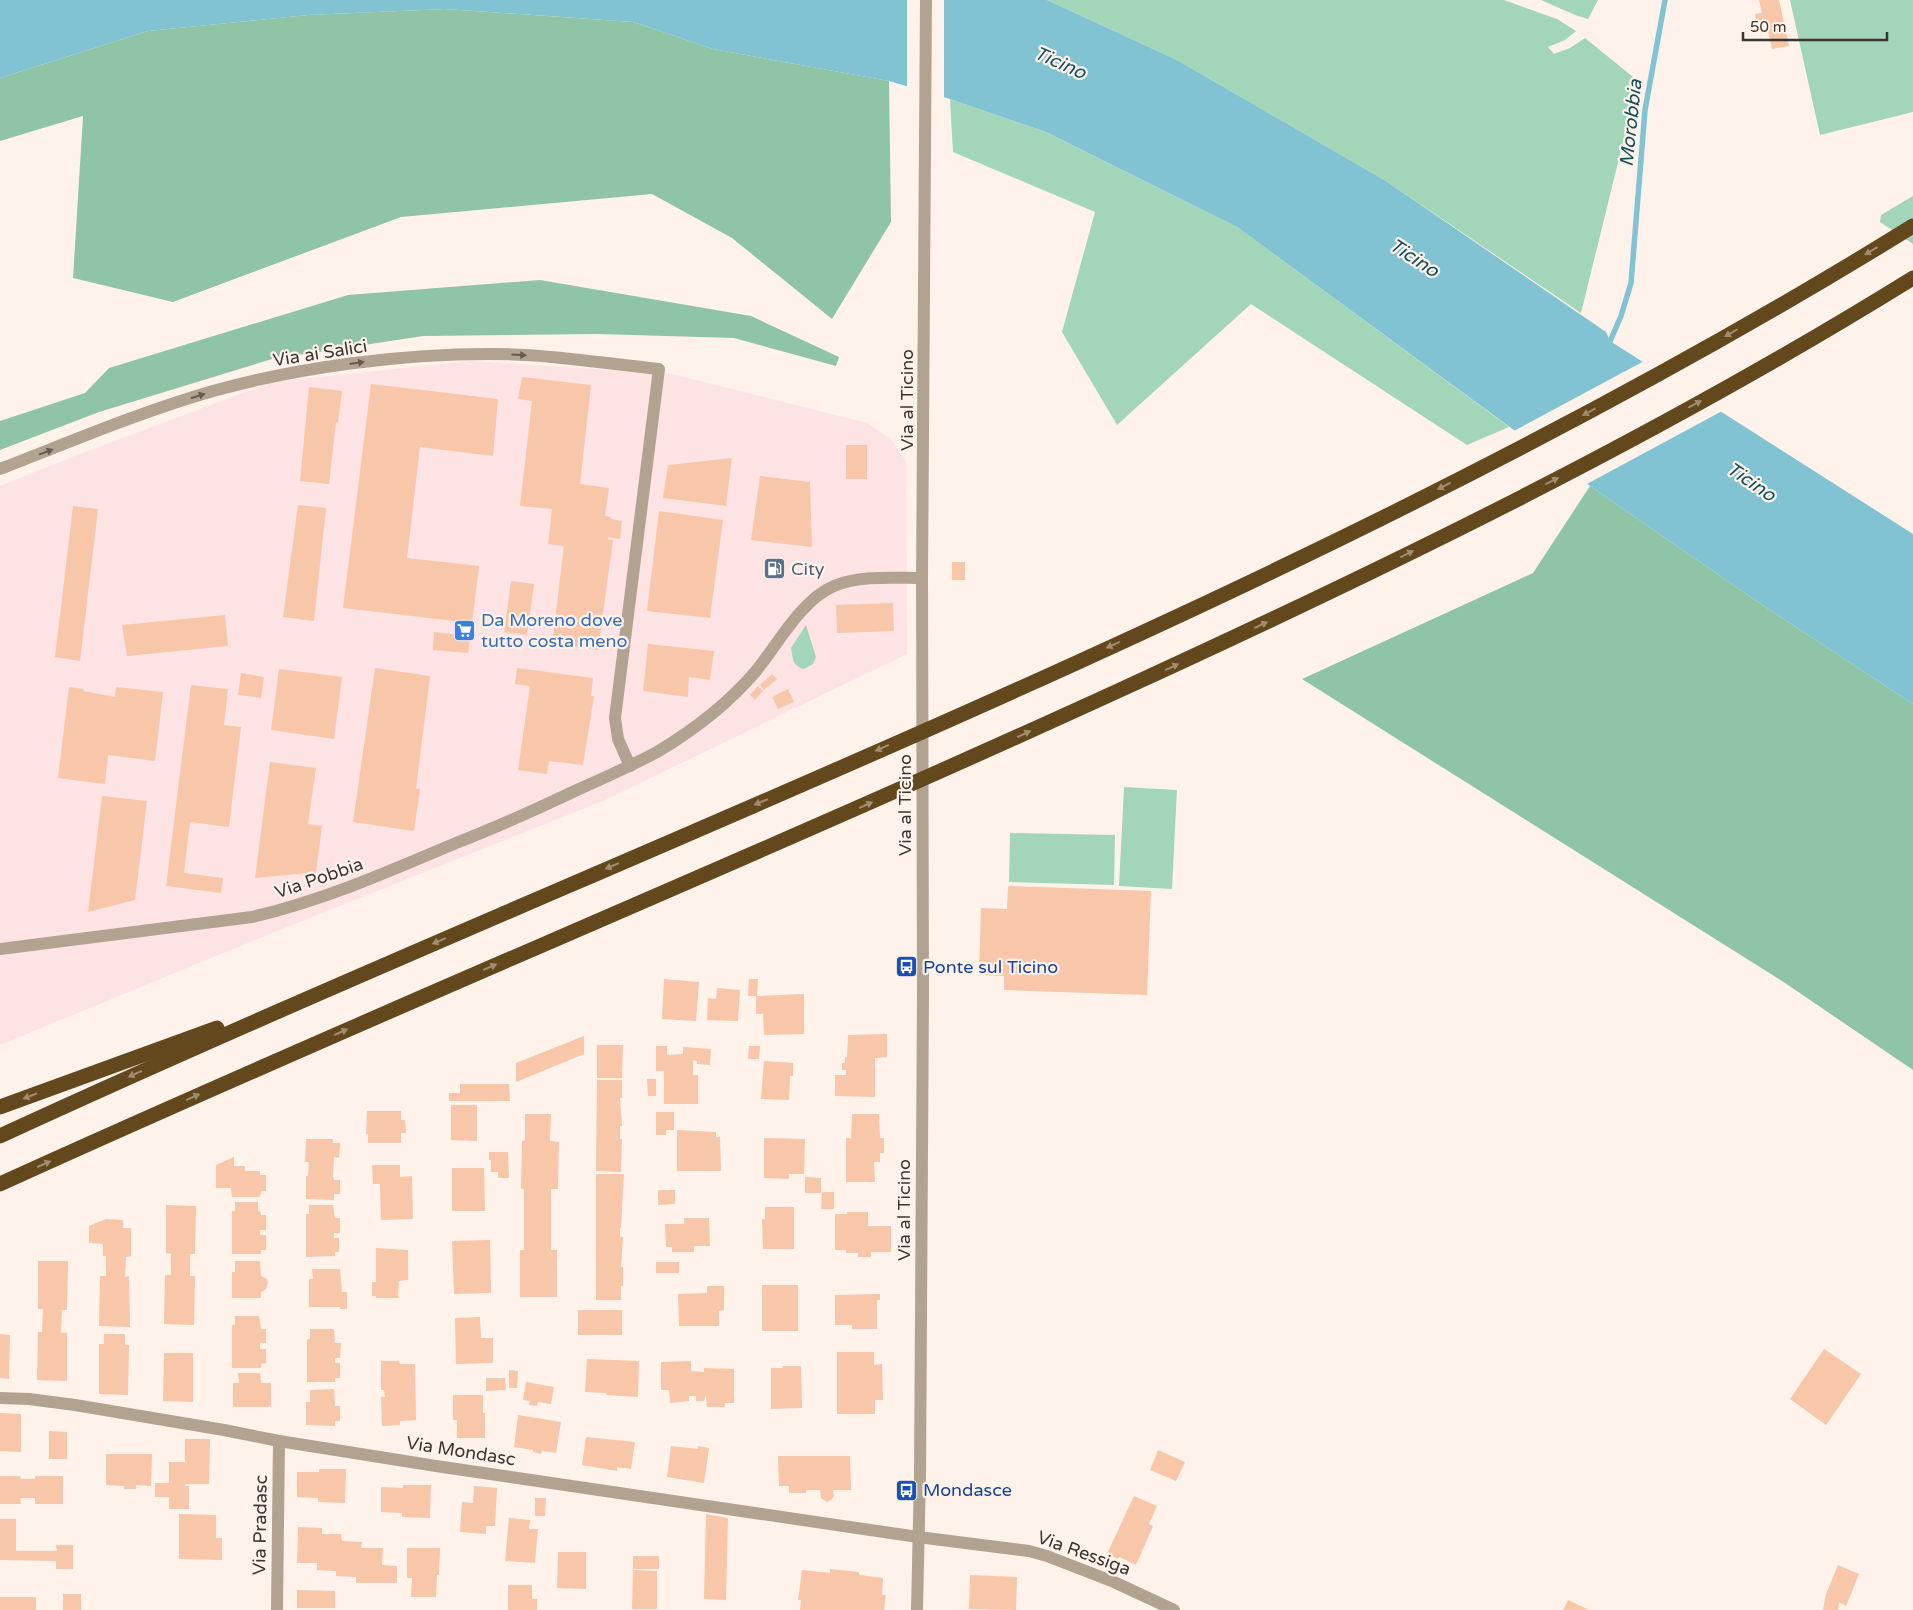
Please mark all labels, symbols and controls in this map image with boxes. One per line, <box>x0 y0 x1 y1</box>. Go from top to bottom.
scale bar <box>1743 10 1887 42</box>
text: 50 m <box>1750 18 1787 36</box>
water label: Ticino <box>1031 42 1091 85</box>
water label: Morobbia <box>1615 77 1647 168</box>
water label: Ticino <box>1385 234 1444 283</box>
one-way arrow <box>1865 247 1878 256</box>
one-way arrow <box>1725 329 1738 338</box>
street label: Via ai Salici <box>271 335 369 371</box>
street label: Via al Ticino <box>896 349 918 451</box>
one-way arrow <box>511 352 527 360</box>
one-way arrow <box>349 359 365 367</box>
one-way arrow <box>191 392 206 400</box>
one-way arrow <box>1688 400 1703 408</box>
one-way arrow <box>1582 408 1596 416</box>
one-way arrow <box>38 448 53 455</box>
water label: Ticino <box>1722 458 1781 507</box>
one-way arrow <box>1545 477 1559 485</box>
one-way arrow <box>1437 482 1452 490</box>
one-way arrow <box>1400 550 1414 558</box>
fuel station icon: City <box>763 557 787 581</box>
place label: City <box>791 558 825 580</box>
place label: Da Moreno dove tutto costa meno <box>481 609 627 652</box>
supermarket icon: Da Moreno dove tutto costa meno <box>453 618 477 642</box>
one-way arrow <box>1254 621 1268 629</box>
one-way arrow <box>1106 641 1120 649</box>
one-way arrow <box>1164 662 1179 671</box>
one-way arrow <box>1017 730 1031 738</box>
one-way arrow <box>875 745 889 753</box>
street label: Via al Ticino <box>894 754 916 856</box>
one-way arrow <box>754 798 768 806</box>
one-way arrow <box>859 800 873 808</box>
street label: Via Pobbia <box>272 853 366 903</box>
one-way arrow <box>605 863 619 871</box>
one-way arrow <box>432 937 446 945</box>
bus stop icon: Ponte sul Ticino <box>895 955 919 979</box>
place label: Ponte sul Ticino <box>923 956 1058 978</box>
one-way arrow <box>483 962 497 970</box>
one-way arrow <box>334 1027 348 1035</box>
one-way arrow <box>128 1071 142 1079</box>
one-way arrow <box>22 1093 37 1100</box>
one-way arrow <box>185 1093 200 1102</box>
street label: Via al Ticino <box>893 1159 915 1261</box>
one-way arrow <box>37 1160 51 1168</box>
street label: Via Mondasc <box>405 1432 517 1470</box>
street label: Via Pradasc <box>248 1475 272 1575</box>
bus stop icon: Mondasce <box>895 1478 919 1502</box>
place label: Mondasce <box>923 1479 1012 1501</box>
street label: Via Ressiga <box>1034 1526 1134 1580</box>

